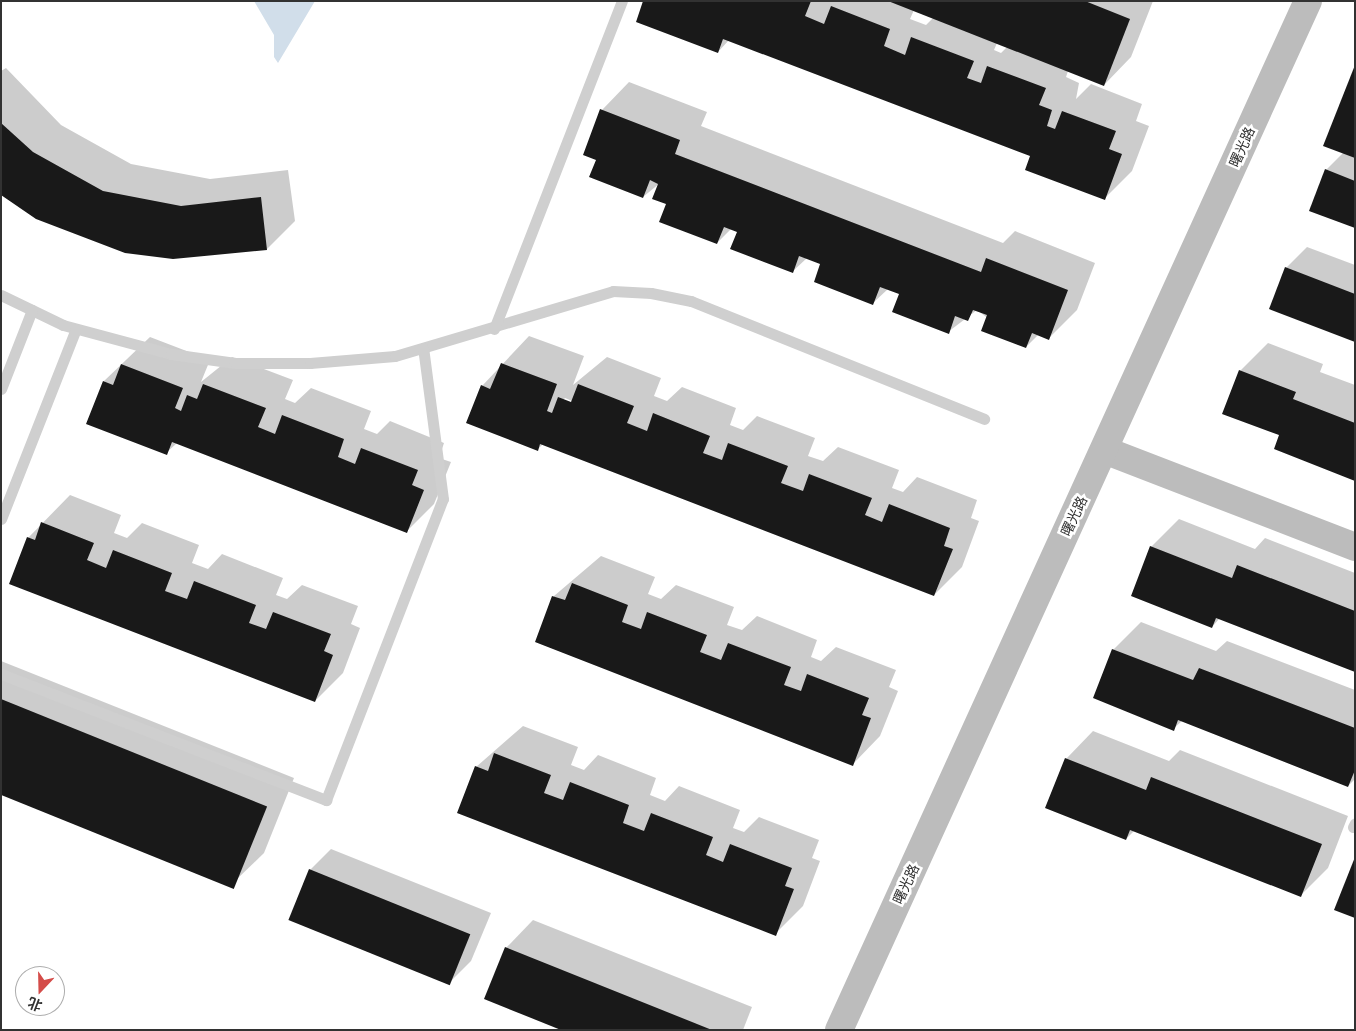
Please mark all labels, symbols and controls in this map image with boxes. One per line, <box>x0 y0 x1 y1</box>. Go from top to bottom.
street label: 曙光路 <box>1226 124 1258 170</box>
street label: 曙光路 <box>1058 493 1090 539</box>
street label: 曙光路 <box>890 861 922 907</box>
north arrow <box>15 966 65 1016</box>
text: 北 <box>25 994 44 1015</box>

